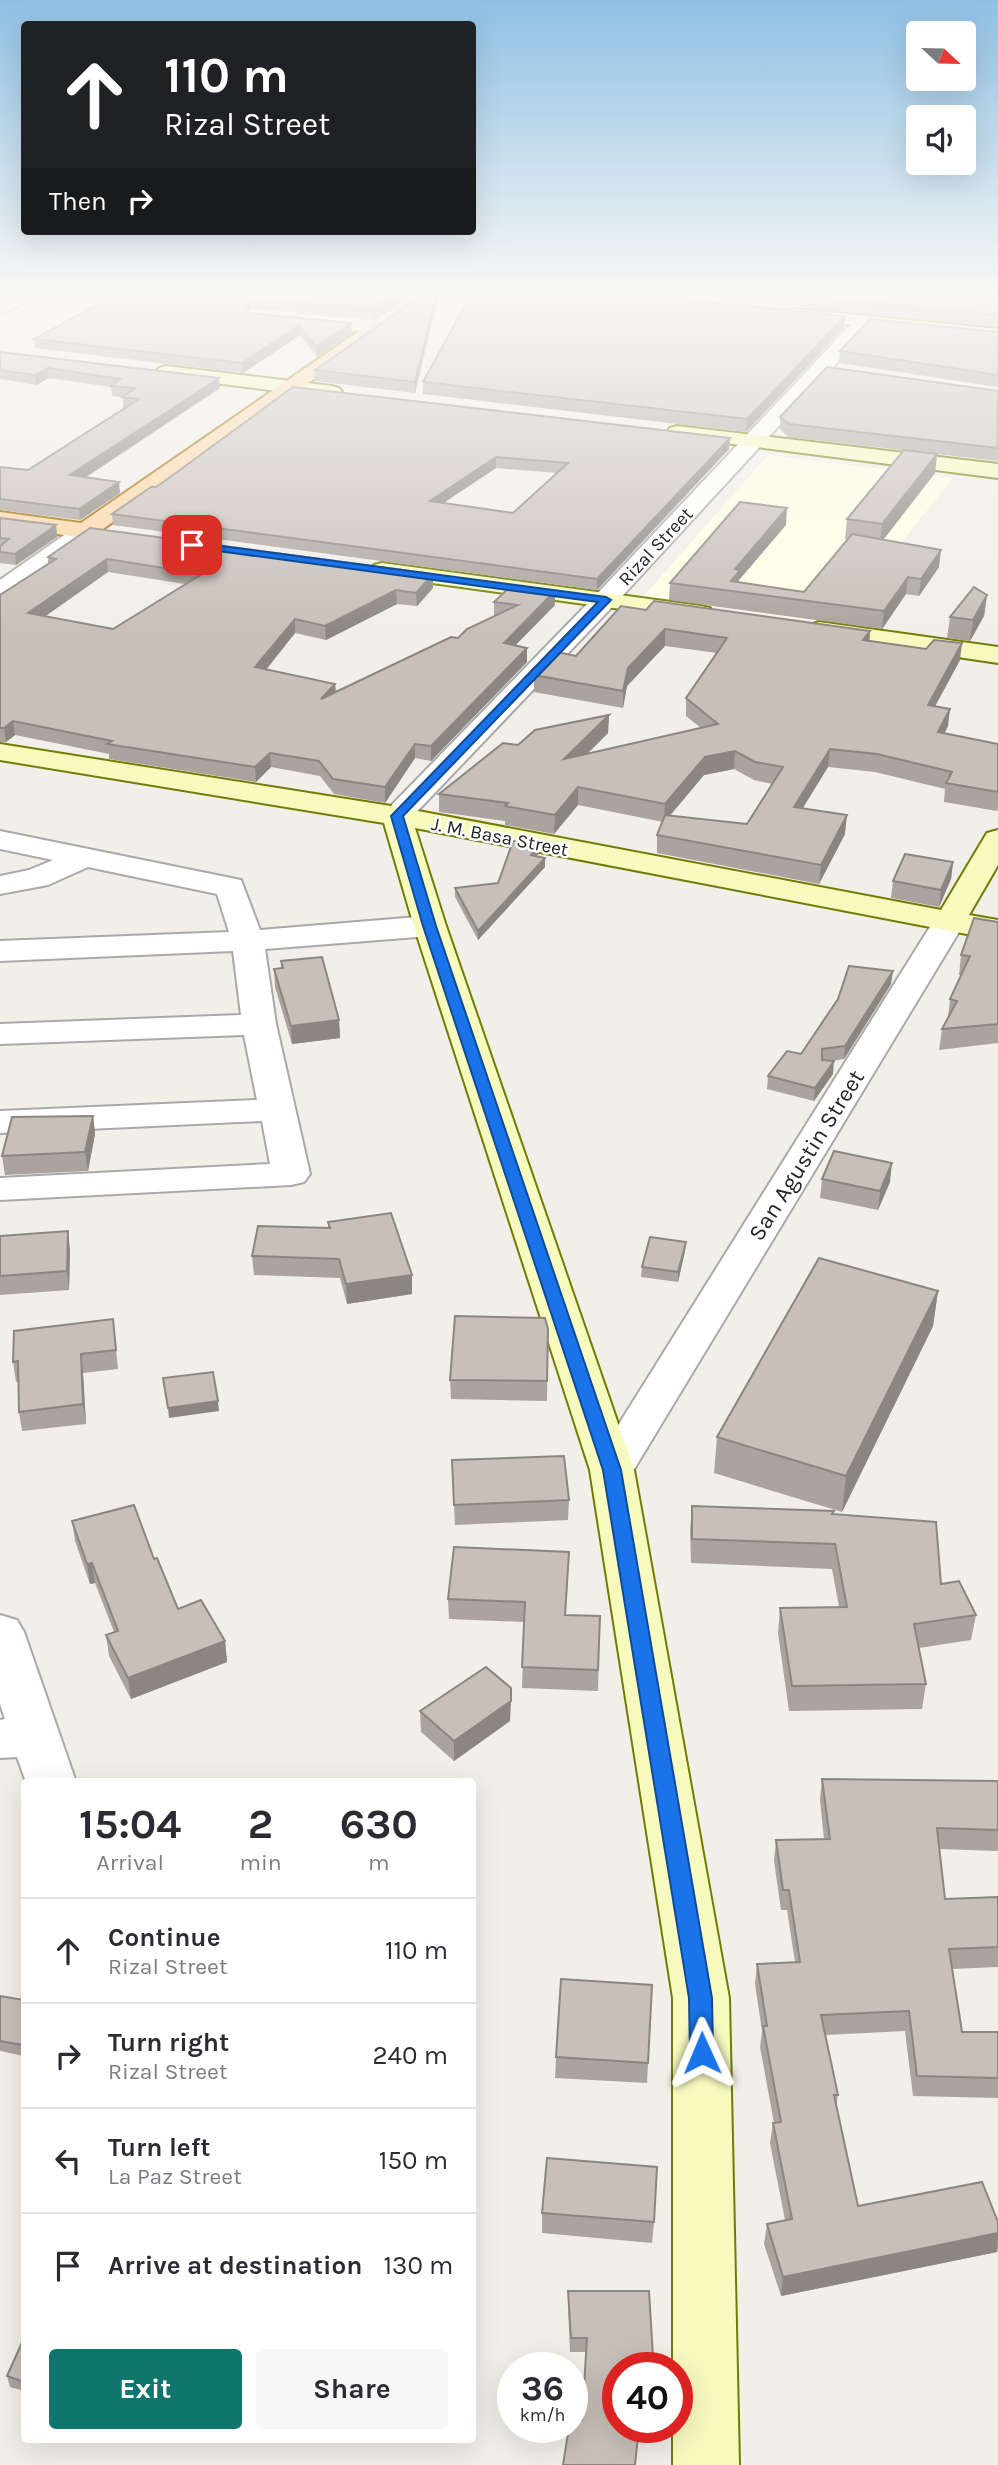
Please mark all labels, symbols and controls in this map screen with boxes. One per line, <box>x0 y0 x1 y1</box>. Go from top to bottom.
north arrow <box>906 21 976 91</box>
map controls <box>906 21 976 175</box>
text: 110 m <box>164 47 289 104</box>
icon: ahead <box>49 49 140 140</box>
button: sound <box>906 105 976 175</box>
text: Rizal Street <box>164 106 330 143</box>
icon: right <box>121 182 159 220</box>
text: Then <box>49 186 107 217</box>
street label: Rizal Street <box>614 503 697 590</box>
pin <box>162 515 222 575</box>
icon: arrive <box>173 526 211 564</box>
street label: J. M. Basa Street <box>430 813 570 861</box>
street label: San Agustin Street <box>743 1065 870 1246</box>
text: 15:04 <box>79 1799 181 1849</box>
text: 2 <box>248 1799 273 1849</box>
text: 630 <box>340 1799 418 1849</box>
text: Arrival <box>97 1849 164 1876</box>
text: min <box>239 1849 282 1876</box>
text: m <box>368 1849 390 1876</box>
text: Continue <box>108 1922 220 1953</box>
icon: ahead <box>49 1932 87 1970</box>
text: 110 m <box>385 1935 448 1966</box>
text: Rizal Street <box>108 1953 228 1980</box>
position arrow <box>665 2016 739 2090</box>
text: Turn right <box>108 2027 229 2058</box>
icon: right <box>49 2037 87 2075</box>
text: 240 m <box>372 2040 448 2071</box>
text: Rizal Street <box>108 2058 228 2085</box>
text: Turn left <box>108 2132 210 2163</box>
icon: left <box>49 2142 87 2180</box>
text: 150 m <box>379 2145 448 2176</box>
text: La Paz Street <box>108 2163 242 2190</box>
icon: arrive <box>49 2247 87 2285</box>
text: Arrive at destination <box>108 2250 362 2281</box>
text: 130 m <box>383 2250 453 2281</box>
button: Exit <box>49 2349 242 2429</box>
button: Share <box>256 2349 448 2429</box>
speed limit sign: 40 <box>602 2352 693 2443</box>
text: 36 <box>521 2368 564 2409</box>
text: km/h <box>520 2404 565 2426</box>

